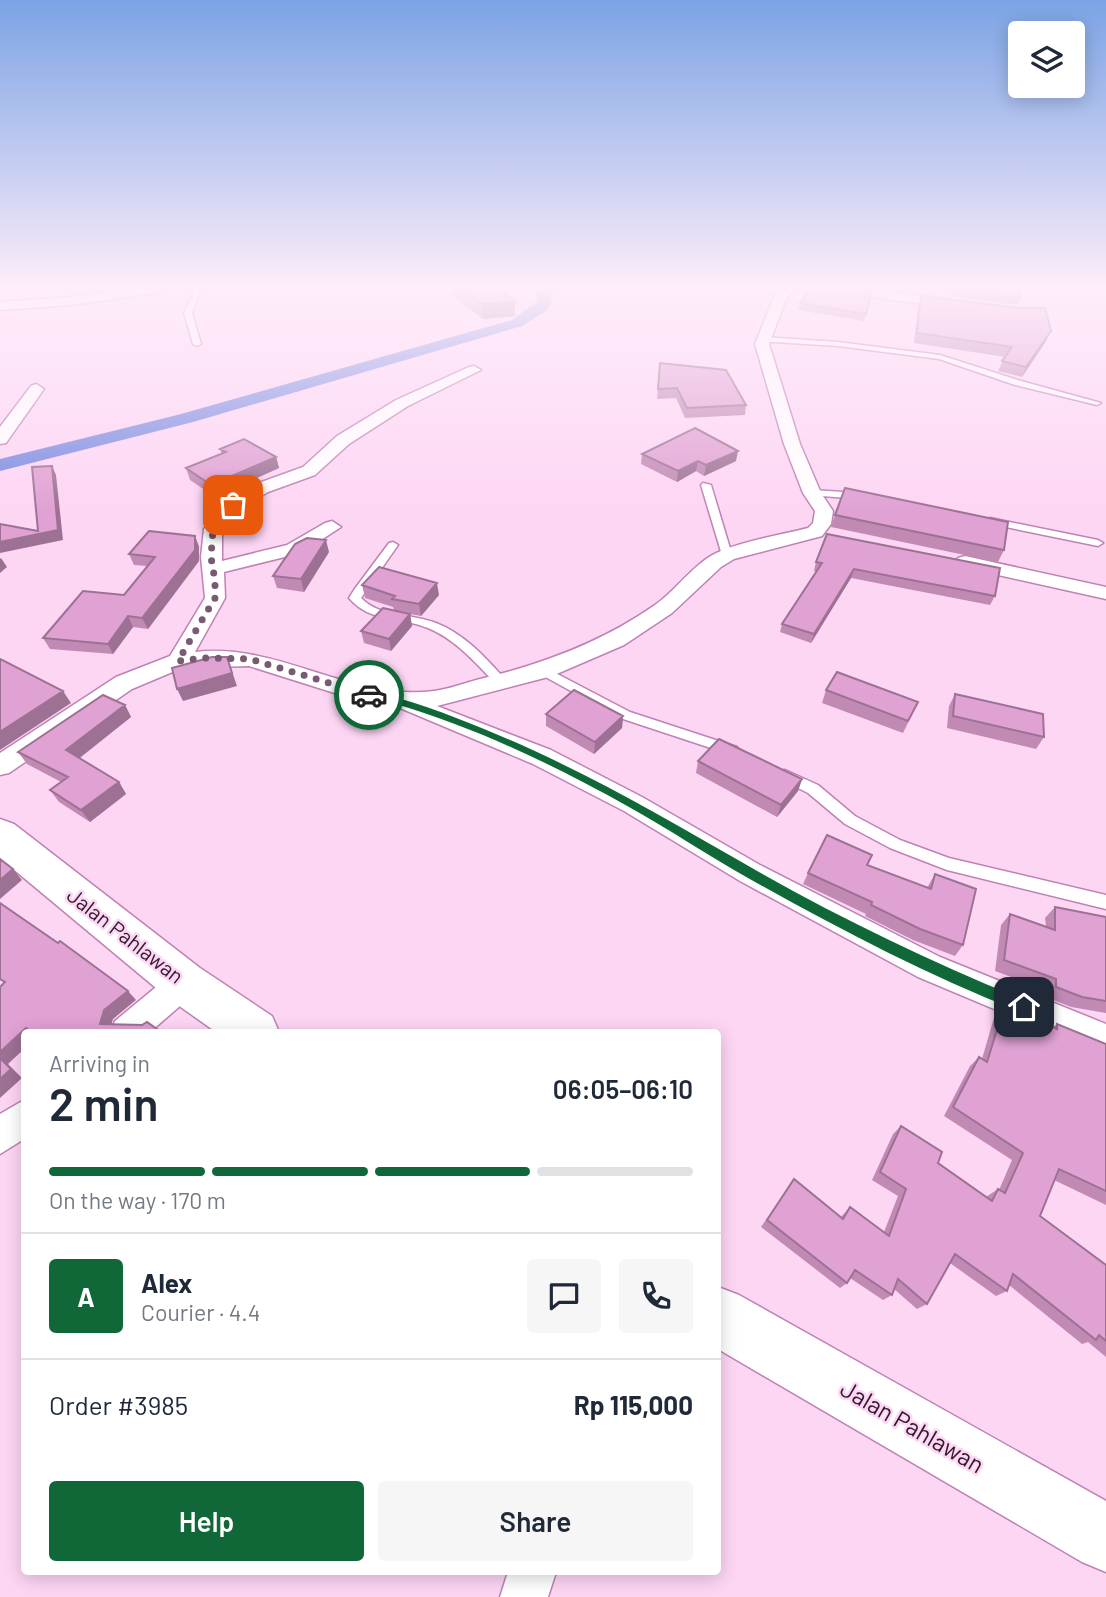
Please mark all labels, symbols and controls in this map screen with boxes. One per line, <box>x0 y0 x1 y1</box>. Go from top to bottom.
map controls <box>1008 21 1085 98</box>
button: layers <box>1008 21 1085 98</box>
pin <box>203 475 263 535</box>
icon: bag <box>214 486 252 524</box>
courier <box>334 660 404 730</box>
icon: car <box>350 676 388 714</box>
street label: Jalan Pahlawan <box>63 882 189 988</box>
pin <box>994 977 1054 1037</box>
icon: home <box>1005 988 1043 1026</box>
text: Arriving in <box>49 1049 150 1077</box>
text: 06:05–06:10 <box>553 1073 693 1104</box>
text: 2 min <box>49 1075 158 1130</box>
text: On the way · 170 m <box>49 1186 226 1214</box>
button: chat <box>527 1259 601 1333</box>
button: phone <box>619 1259 693 1333</box>
text: Alex <box>141 1267 192 1298</box>
text: A <box>77 1281 95 1312</box>
text: Courier · 4.4 <box>141 1298 260 1326</box>
street label: Jalan Pahlawan <box>836 1373 990 1478</box>
text: Order #3985 <box>49 1389 188 1420</box>
text: Rp 115,000 <box>574 1389 693 1420</box>
button: Help <box>49 1481 364 1561</box>
button: Share <box>378 1481 693 1561</box>

